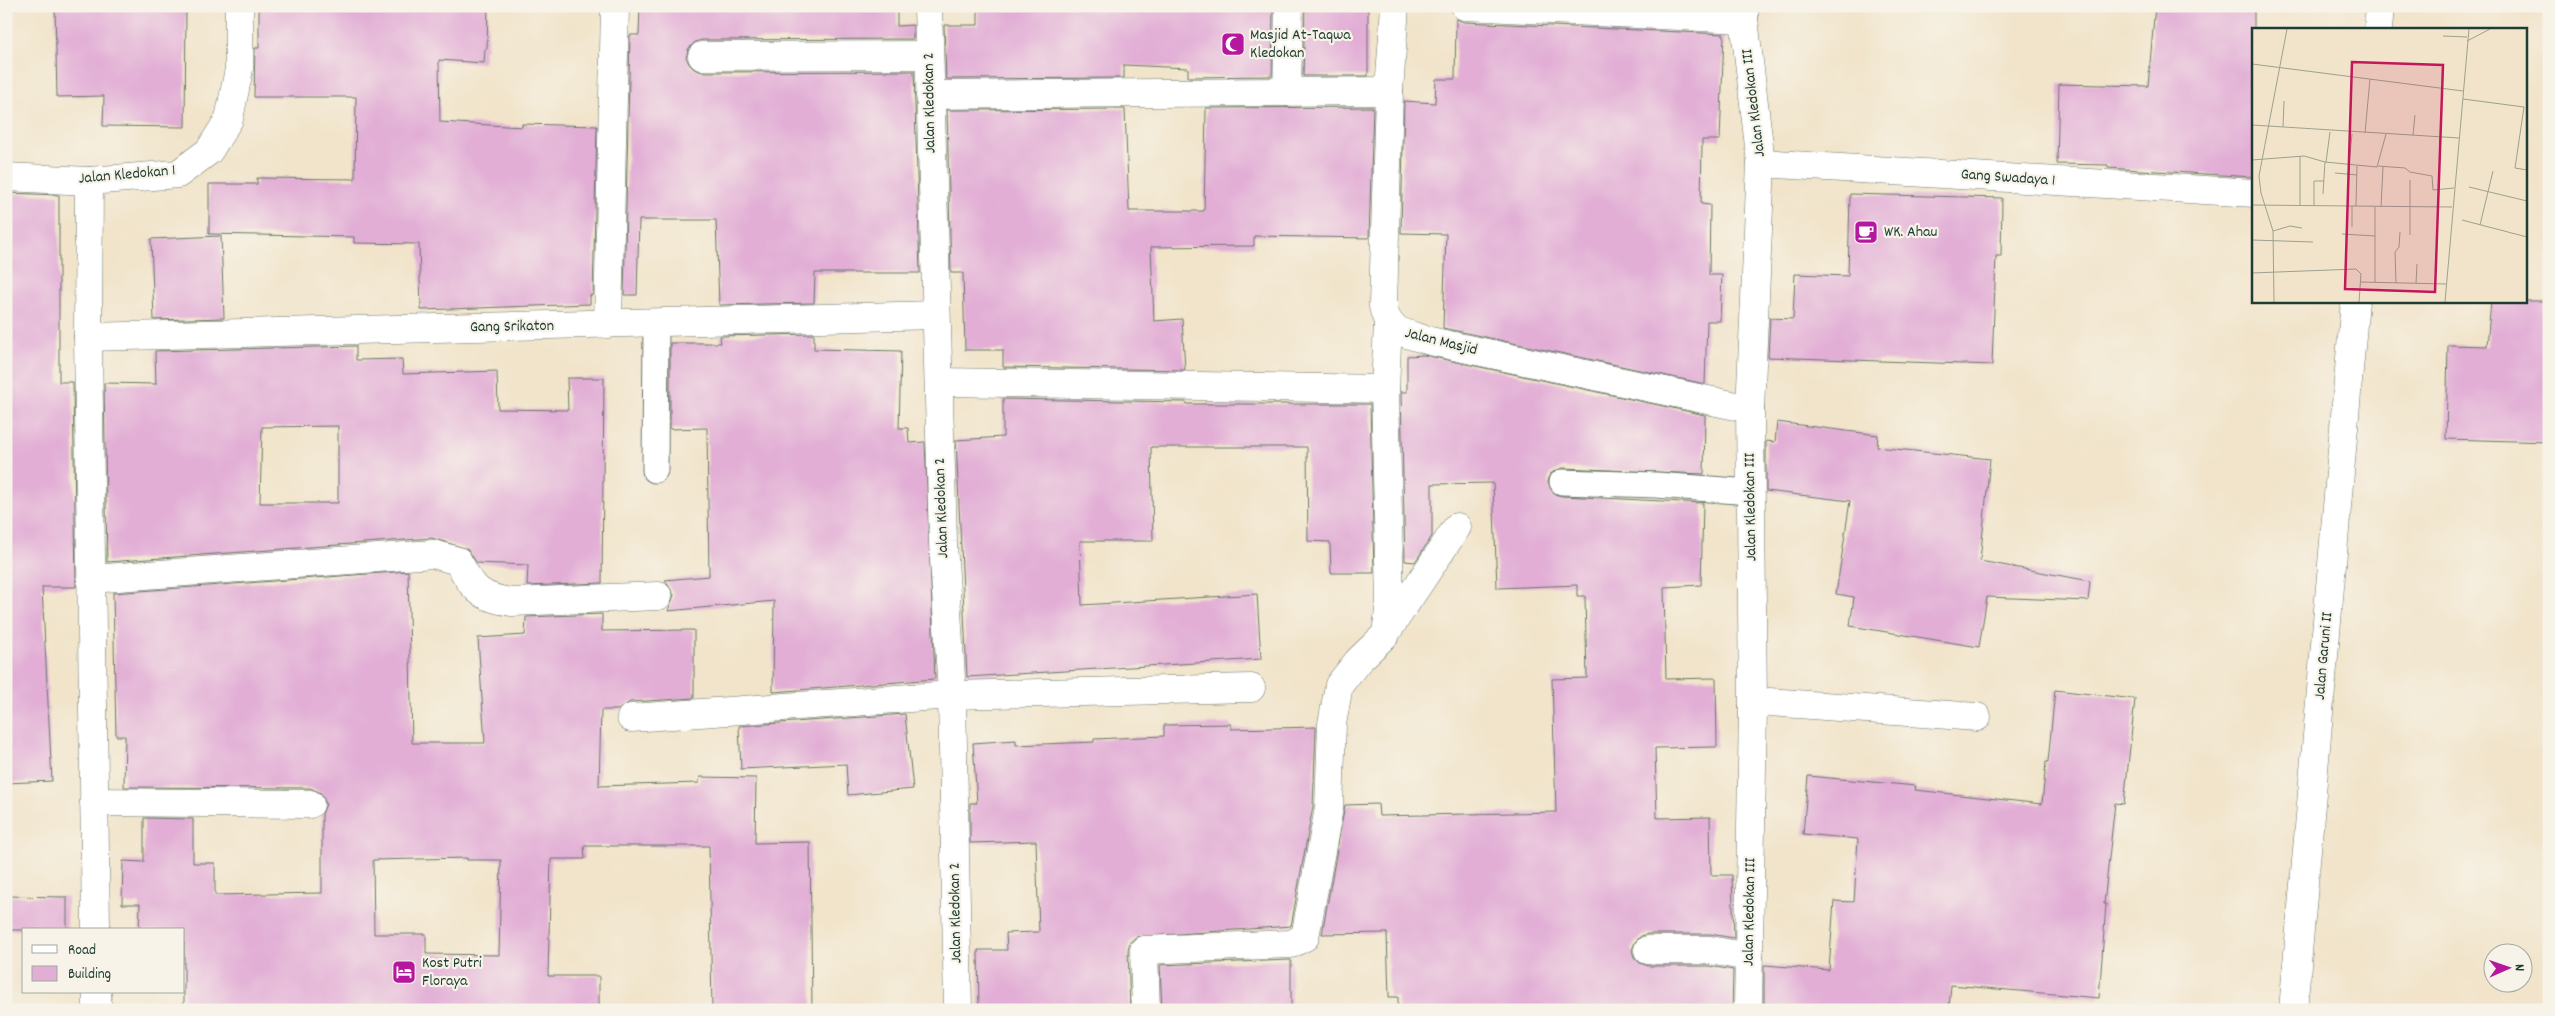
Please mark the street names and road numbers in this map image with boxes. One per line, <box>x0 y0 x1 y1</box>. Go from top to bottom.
street label: Jalan Kledokan III <box>1736 48 1772 158</box>
street label: Jalan Kledokan 2 <box>918 52 942 154</box>
street label: Jalan Kledokan 1 <box>78 159 176 191</box>
street label: Gang Swadaya 1 <box>1960 163 2056 193</box>
street label: Gang Srikaton <box>470 315 554 339</box>
street label: Jalan Masjid <box>1402 322 1480 362</box>
street label: Jalan Kledokan III <box>1739 452 1763 561</box>
street label: Jalan Kledokan 2 <box>929 457 955 559</box>
street label: Jalan Garuni II <box>2309 611 2339 701</box>
street label: Jalan Kledokan III <box>1738 857 1762 966</box>
street label: Jalan Kledokan 2 <box>944 862 968 964</box>

